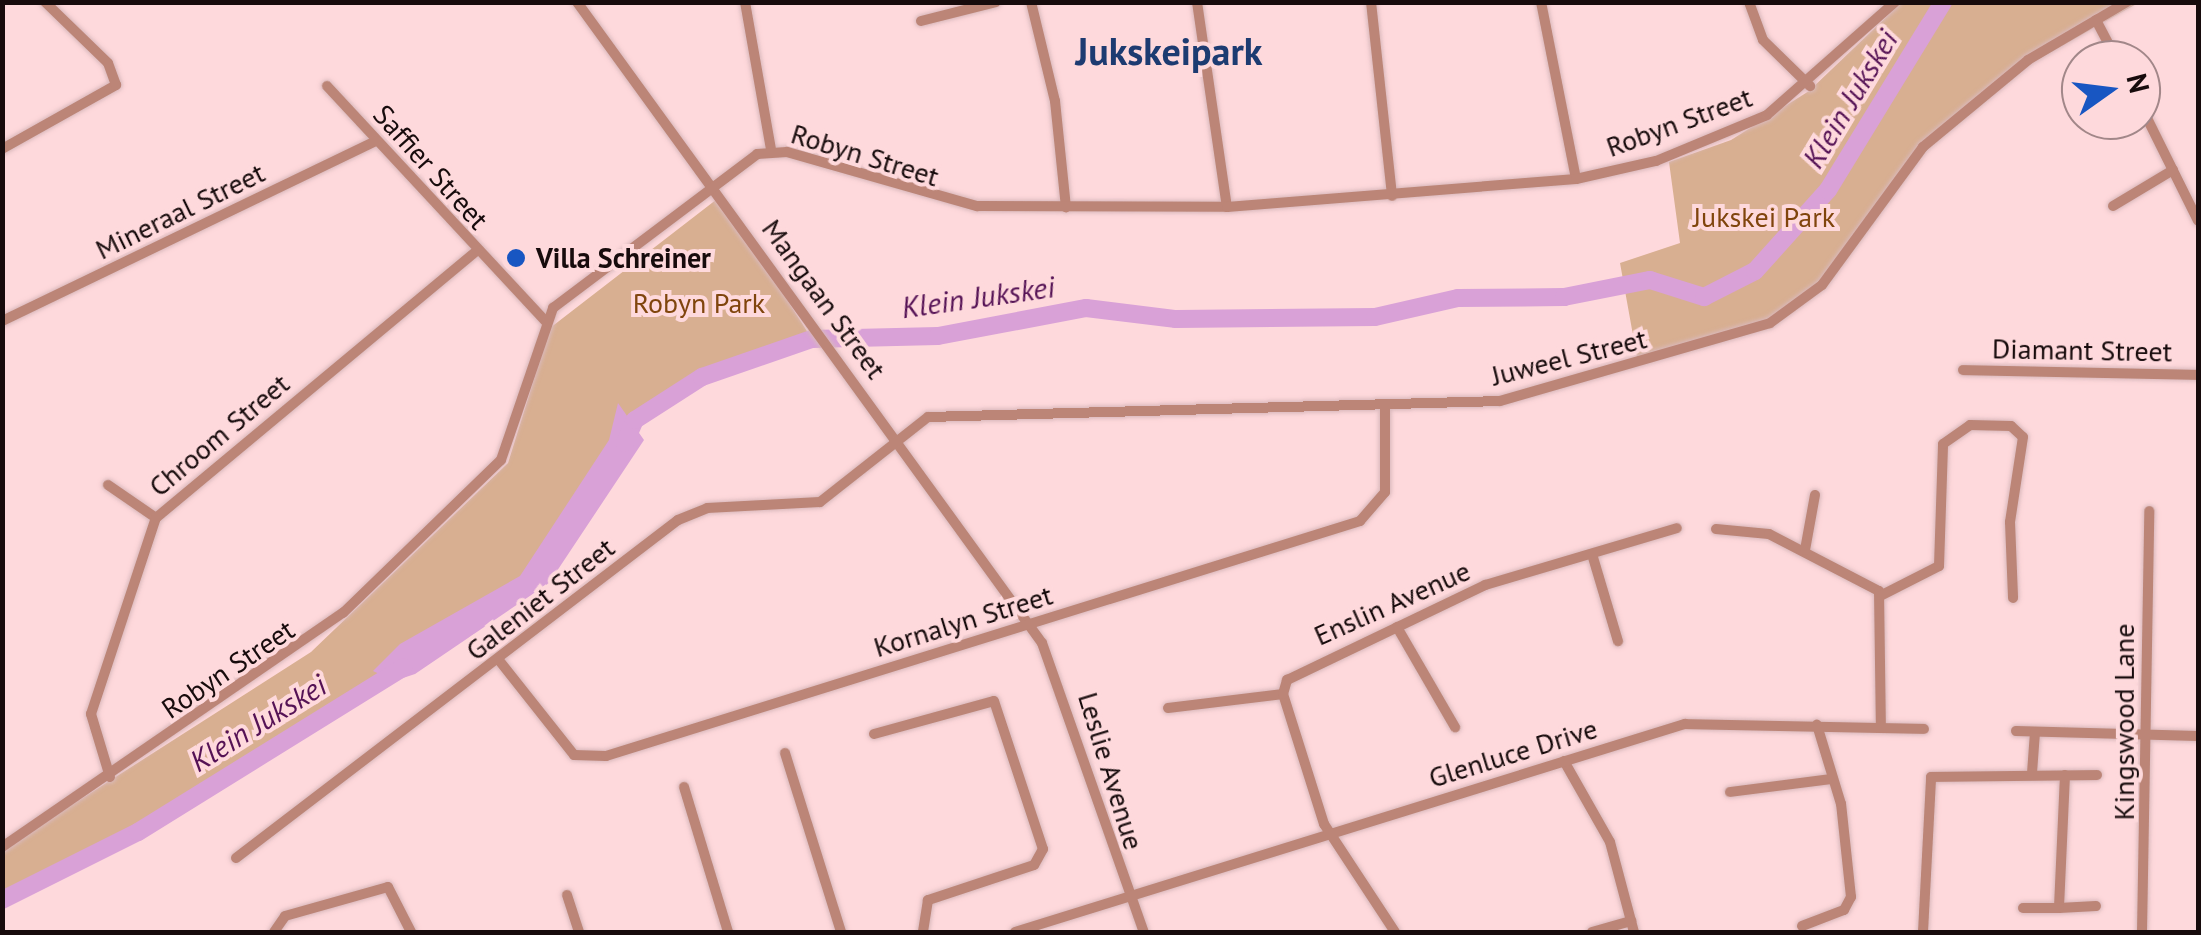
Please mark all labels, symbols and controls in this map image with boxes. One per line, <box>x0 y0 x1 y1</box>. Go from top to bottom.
water label: Klein Jukskei <box>1795 24 1905 174</box>
district label: Jukskeipark <box>1076 28 1262 74</box>
north arrow <box>2061 40 2161 140</box>
text: N <box>2118 70 2159 97</box>
street label: Robyn Street <box>1602 80 1756 164</box>
street label: Saffier Street <box>366 98 496 236</box>
street label: Robyn Street <box>787 117 943 193</box>
street label: Mineraal Street <box>90 156 270 266</box>
park label: Jukskei Park <box>1693 200 1835 234</box>
street label: Mangaan Street <box>755 213 893 385</box>
place label: Villa Schreiner <box>536 241 711 275</box>
marker: Villa Schreiner <box>505 247 527 269</box>
water label: Klein Jukskei <box>899 268 1057 326</box>
park label: Robyn Park <box>633 286 765 320</box>
street label: Juweel Street <box>1488 321 1650 393</box>
street label: Diamant Street <box>1992 332 2172 368</box>
street label: Chroom Street <box>142 367 296 503</box>
street label: Galeniet Street <box>459 531 621 667</box>
street label: Enslin Avenue <box>1308 553 1476 653</box>
street label: Kornalyn Street <box>870 578 1056 664</box>
street label: Robyn Street <box>155 612 301 726</box>
street label: Kingswood Lane <box>2107 624 2141 820</box>
water label: Klein Jukskei <box>183 667 333 779</box>
street label: Leslie Avenue <box>1071 688 1151 854</box>
street label: Glenluce Drive <box>1425 711 1601 795</box>

